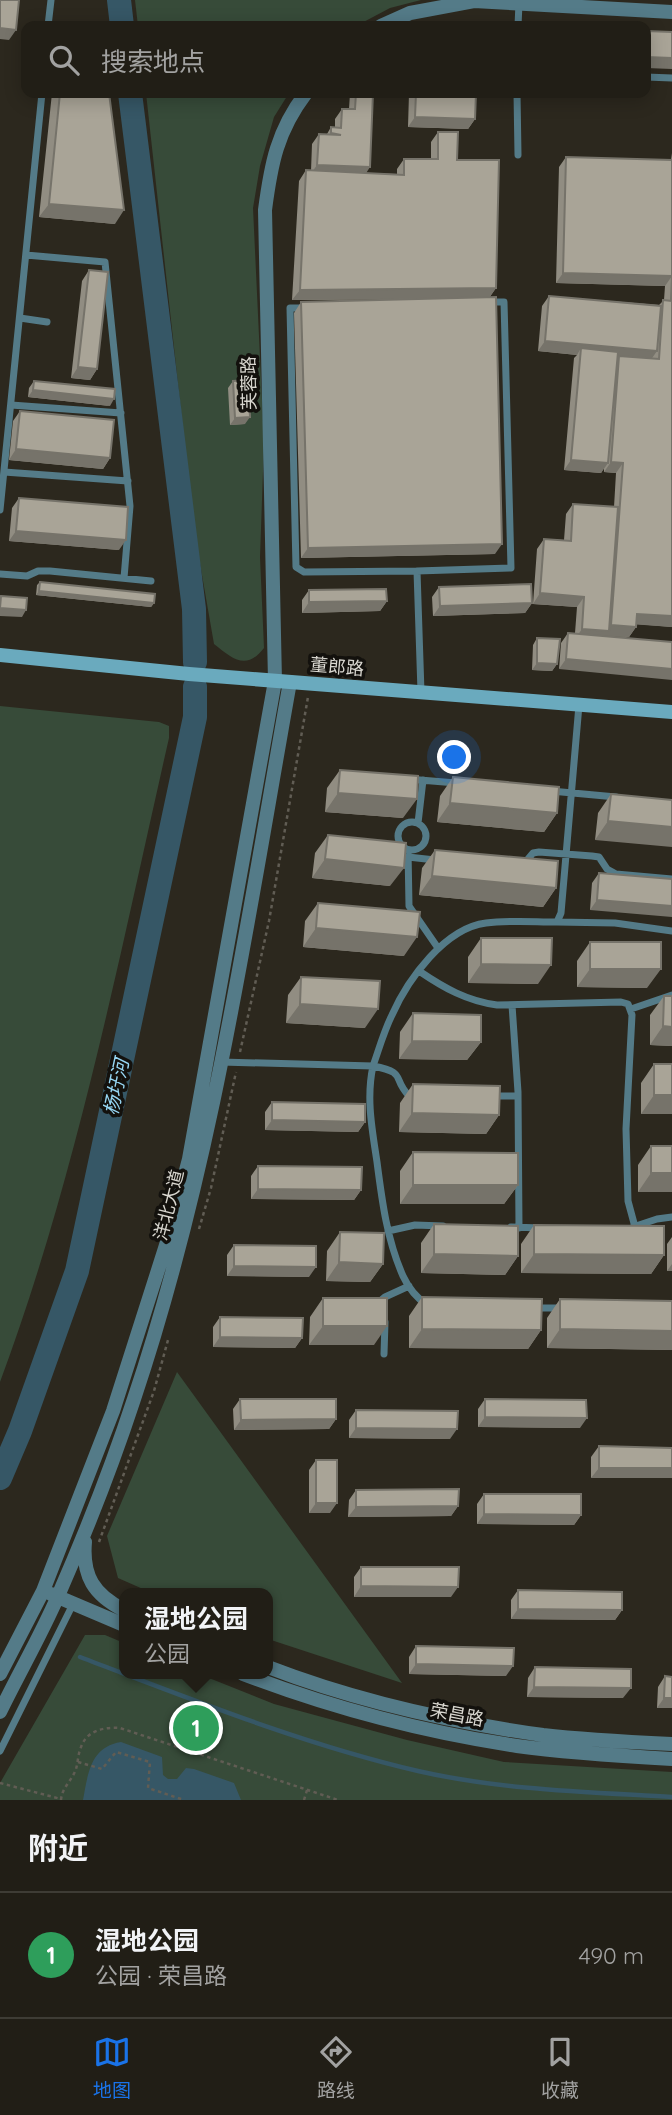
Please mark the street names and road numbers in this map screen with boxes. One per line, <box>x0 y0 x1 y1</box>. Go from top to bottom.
street label: 芙蓉路 <box>237 356 260 410</box>
street label: 董郎路 <box>309 653 365 680</box>
street label: 洋北大道 <box>149 1167 188 1243</box>
street label: 荣昌路 <box>428 1698 486 1731</box>

